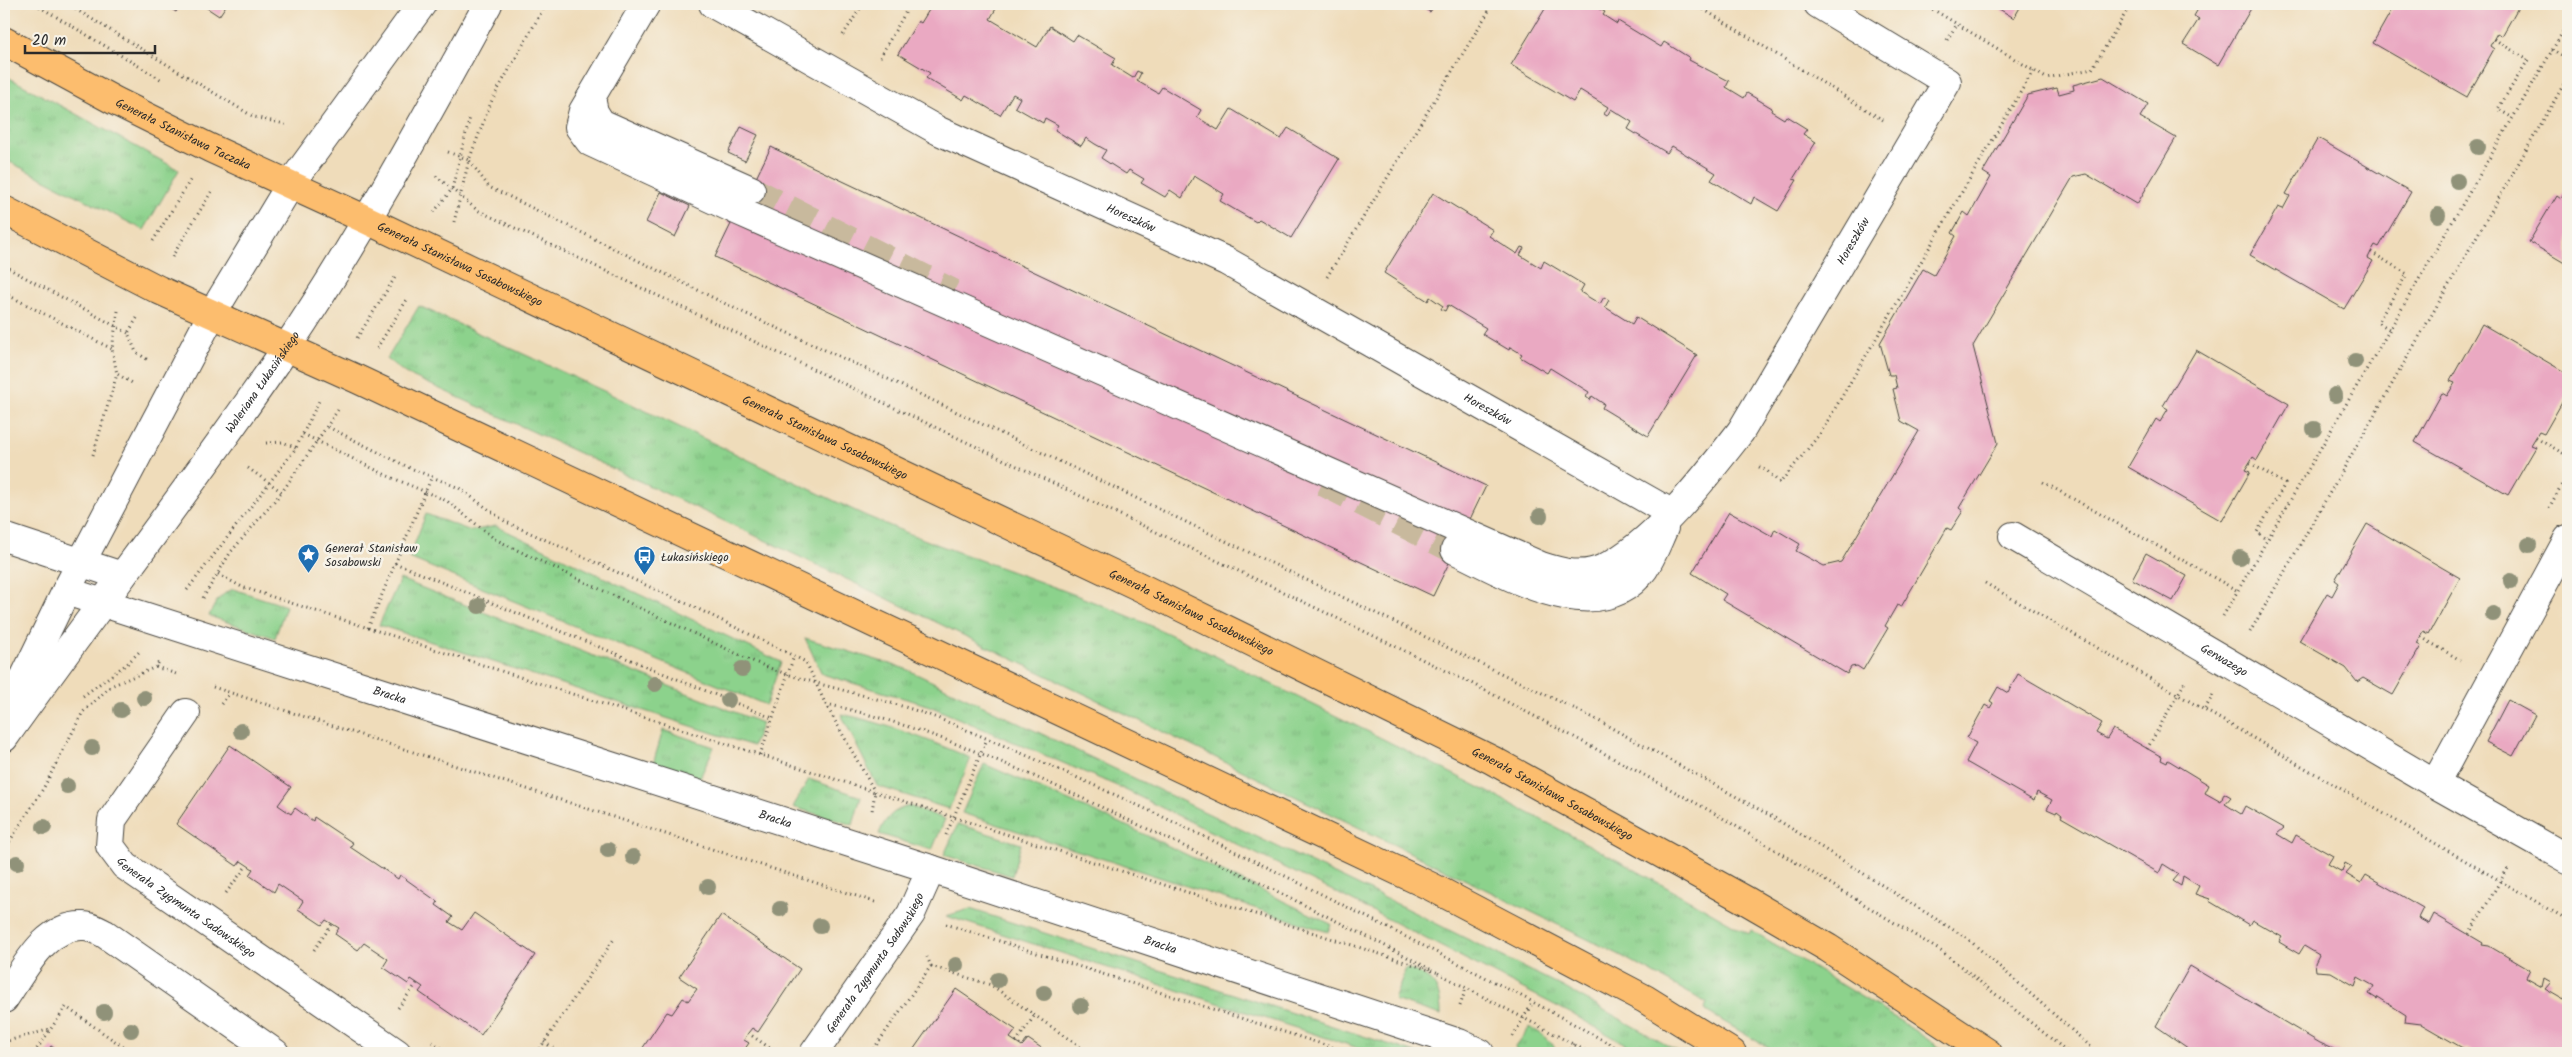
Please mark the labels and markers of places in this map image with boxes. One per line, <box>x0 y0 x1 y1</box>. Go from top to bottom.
place label: Generał Stanisław Sosabowski <box>325 539 418 572</box>
place icon: Generał Stanisław Sosabowski <box>297 543 321 574</box>
bus stop icon: Łukasińskiego <box>633 545 657 576</box>
place label: Łukasińskiego <box>661 548 729 567</box>

